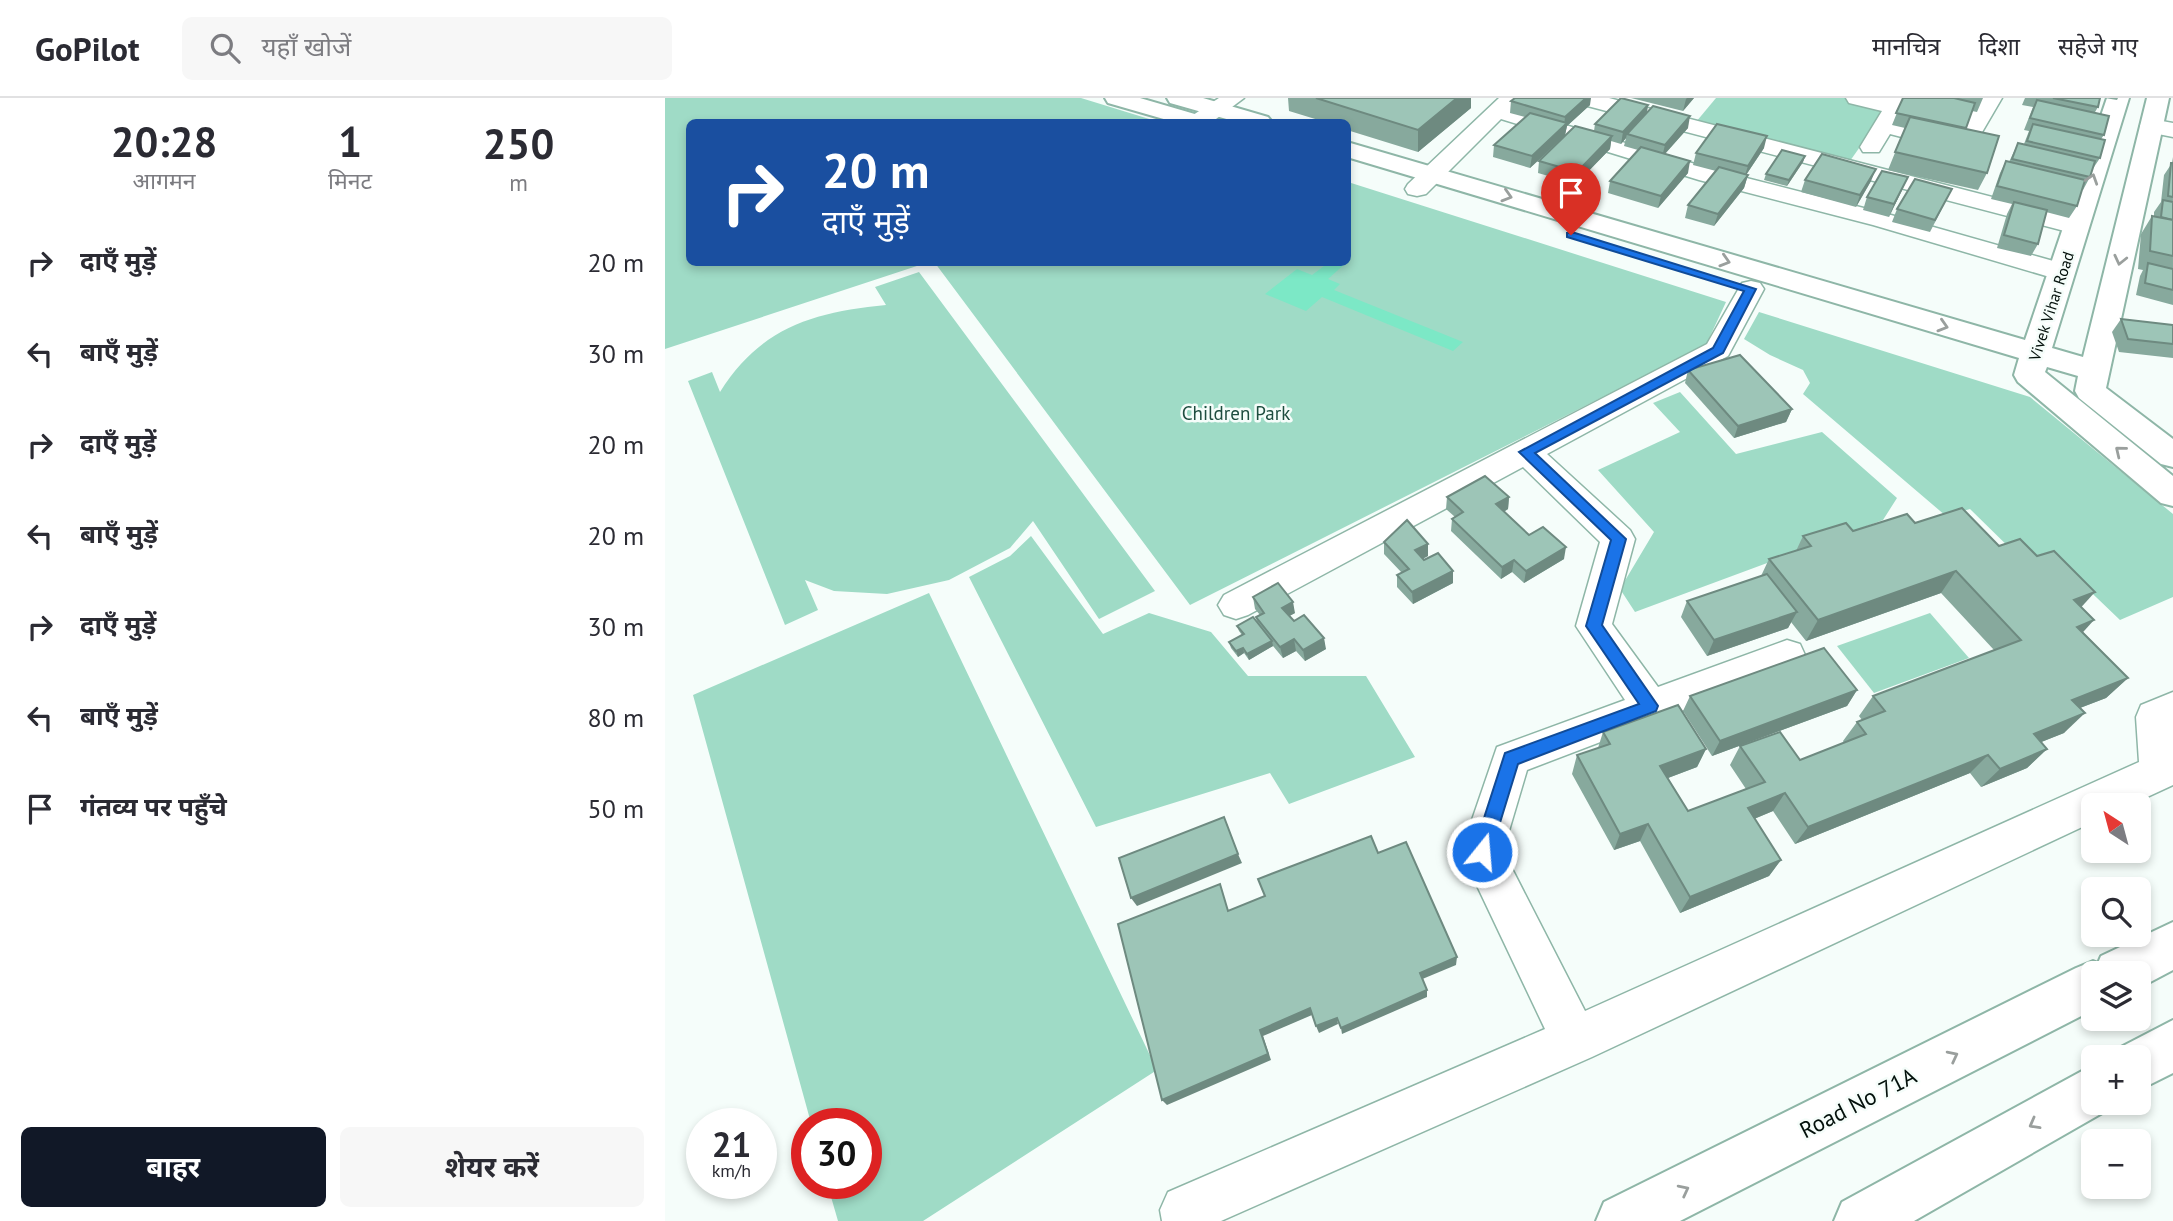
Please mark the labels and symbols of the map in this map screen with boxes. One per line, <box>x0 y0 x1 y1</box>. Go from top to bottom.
pin <box>1541 163 1601 235</box>
one-way arrow <box>2083 173 2098 185</box>
one-way arrow <box>1501 187 1513 202</box>
street label: Vivek Vihar Road <box>2024 249 2078 364</box>
one-way arrow <box>1719 252 1731 267</box>
one-way arrow <box>2114 254 2129 266</box>
one-way arrow <box>1937 317 1949 332</box>
park label: Children Park <box>1182 401 1290 425</box>
one-way arrow <box>2115 447 2127 460</box>
north arrow <box>2081 793 2151 863</box>
position arrow <box>1445 815 1519 889</box>
one-way arrow <box>1946 1050 1958 1064</box>
street label: Road No 71A <box>1794 1060 1922 1144</box>
speed limit sign: 30 <box>791 1108 882 1199</box>
one-way arrow <box>2028 1116 2041 1129</box>
one-way arrow <box>1677 1185 1689 1199</box>

